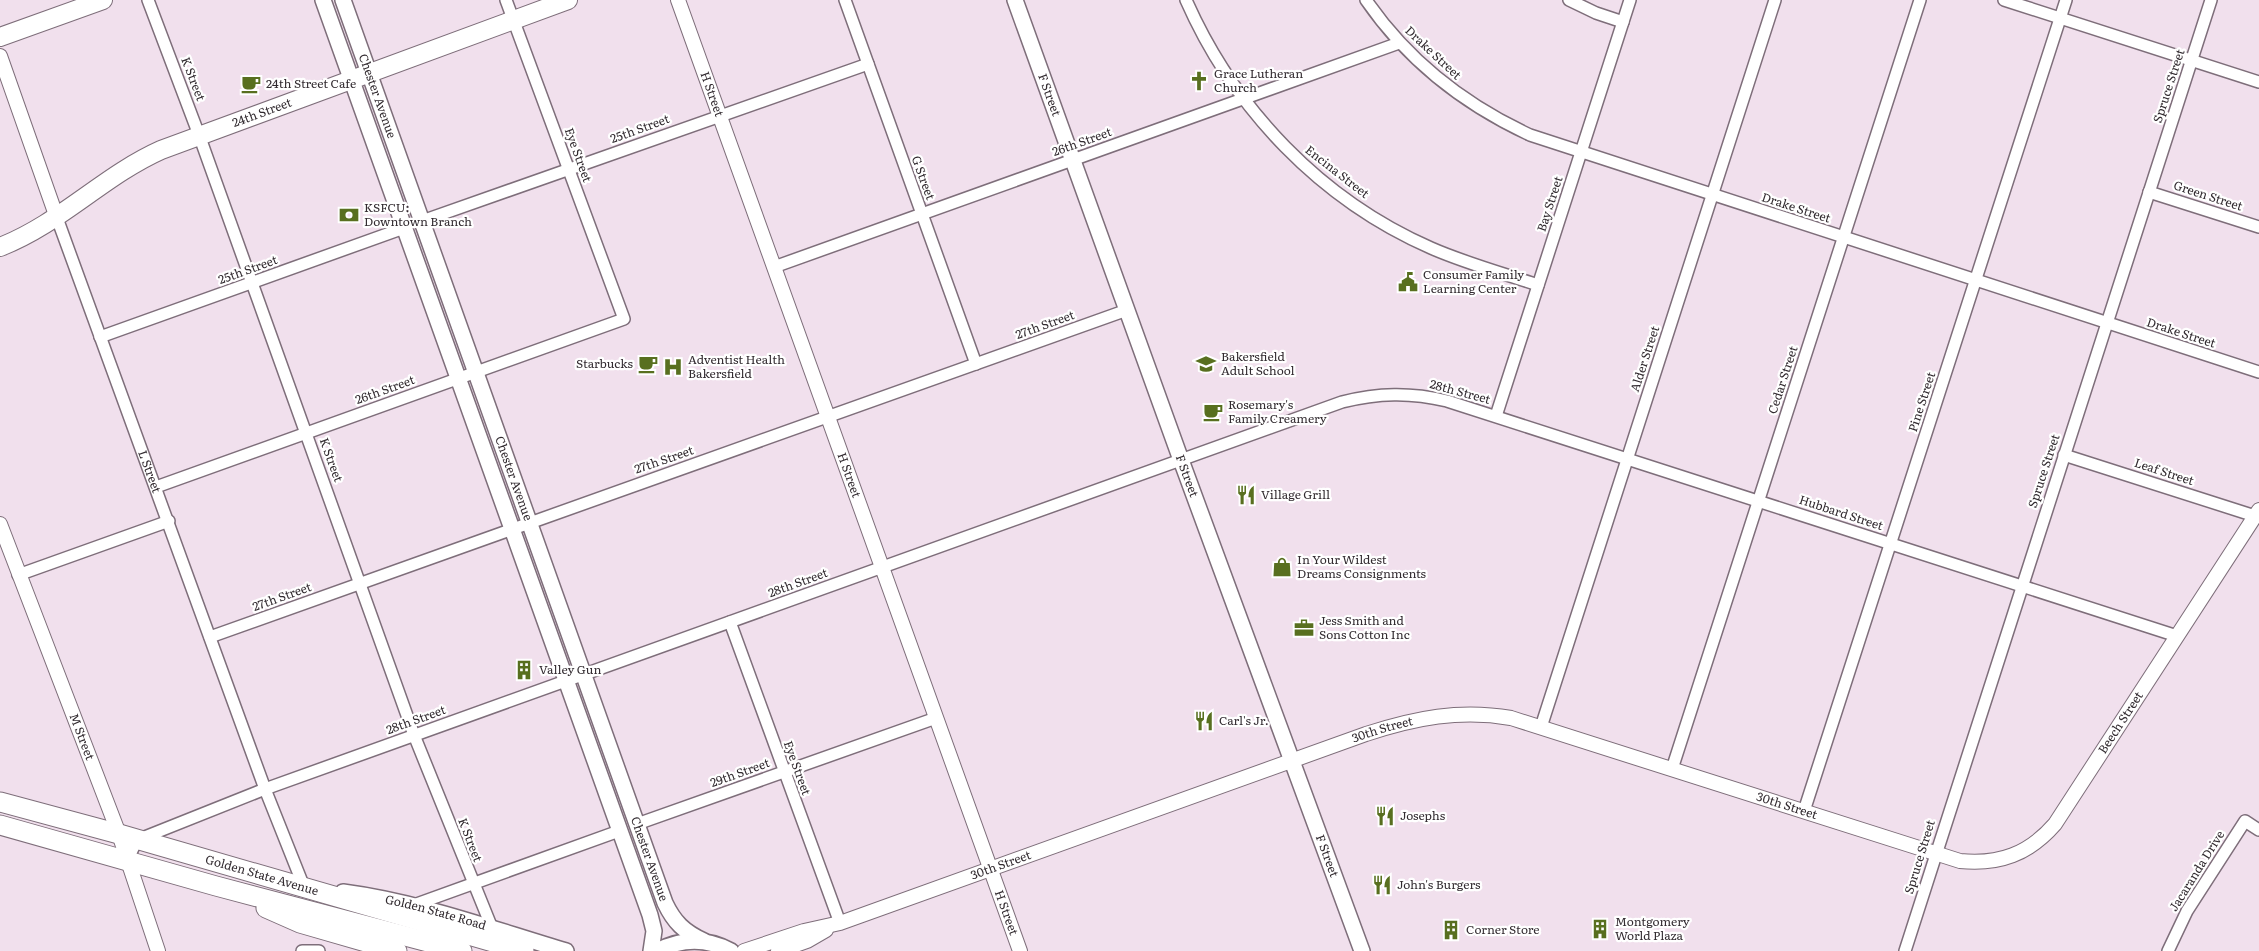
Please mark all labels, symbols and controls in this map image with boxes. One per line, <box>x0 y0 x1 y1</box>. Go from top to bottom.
street label: Drake Street <box>1401 21 1466 83</box>
street label: Spruce Street <box>2148 46 2188 125</box>
street label: Chester Avenue <box>355 51 402 141</box>
street label: K Street <box>177 54 211 103</box>
place label: Grace Lutheran Church <box>1214 64 1303 96</box>
street label: H Street <box>696 69 729 119</box>
church icon: Grace Lutheran Church <box>1188 70 1210 92</box>
street label: F Street <box>1034 71 1066 119</box>
cafe icon: 24th Street Cafe <box>240 73 262 95</box>
place label: 24th Street Cafe <box>266 74 356 92</box>
street label: 24th Street <box>229 93 294 131</box>
street label: 25th Street <box>608 109 672 147</box>
street label: 26th Street <box>1049 122 1114 160</box>
street label: Eye Street <box>561 125 597 185</box>
street label: Encina Street <box>1302 141 1373 202</box>
street label: G Street <box>908 153 940 202</box>
street label: Bay Street <box>1532 173 1567 234</box>
street label: Green Street <box>2171 175 2245 215</box>
street label: Drake Street <box>1760 187 1833 227</box>
place label: KSFCU: Downtown Branch <box>364 198 472 230</box>
bank icon: KSFCU: Downtown Branch <box>338 204 360 226</box>
street label: 25th Street <box>216 250 280 288</box>
place label: Consumer Family Learning Center <box>1423 265 1524 297</box>
public building icon: Consumer Family Learning Center <box>1397 271 1419 293</box>
street label: 27th Street <box>1013 305 1077 343</box>
street label: Drake Street <box>2145 312 2218 352</box>
street label: Alder Street <box>1625 323 1663 394</box>
street label: Cedar Street <box>1763 343 1802 416</box>
place label: Bakersfield Adult School <box>1221 347 1295 379</box>
place label: Adventist Health Bakersfield <box>688 350 785 382</box>
cafe icon: Starbucks <box>637 353 659 375</box>
school or university icon: Bakersfield Adult School <box>1195 353 1217 375</box>
place label: Starbucks <box>576 354 634 372</box>
hospital icon: Adventist Health Bakersfield <box>662 356 684 378</box>
street label: Pine Street <box>1903 369 1939 434</box>
street label: 26th Street <box>352 370 417 408</box>
street label: 28th Street <box>1428 374 1493 408</box>
place label: Rosemary's Family Creamery <box>1228 395 1327 427</box>
cafe icon: Rosemary's Family Creamery <box>1202 401 1224 423</box>
street label: Spruce Street <box>2023 431 2063 510</box>
street label: Chester Avenue <box>491 433 538 523</box>
street label: K Street <box>316 435 348 484</box>
street label: 27th Street <box>632 440 696 478</box>
street label: L Street <box>134 447 166 495</box>
street label: H Street <box>833 450 866 500</box>
street label: F Street <box>1172 452 1204 500</box>
street label: Leaf Street <box>2132 453 2197 489</box>
restaurant icon: Village Grill <box>1235 484 1257 506</box>
place label: Village Grill <box>1261 485 1330 503</box>
street label: Hubbard Street <box>1797 490 1886 534</box>
place label: In Your Wildest Dreams Consignments <box>1297 550 1427 582</box>
shop icon: In Your Wildest Dreams Consignments <box>1271 556 1293 578</box>
street label: 28th Street <box>765 563 830 601</box>
street label: 27th Street <box>250 577 314 615</box>
place label: Jess Smith and Sons Cotton Inc <box>1319 611 1410 643</box>
office icon: Jess Smith and Sons Cotton Inc <box>1293 617 1315 639</box>
building icon: Valley Gun <box>513 659 535 681</box>
place label: Valley Gun <box>539 660 601 678</box>
street label: Beech Street <box>2093 687 2147 757</box>
street label: 28th Street <box>383 700 448 738</box>
street label: M Street <box>65 710 100 763</box>
restaurant icon: Carl's Jr. <box>1193 710 1215 732</box>
place label: Carl's Jr. <box>1219 711 1269 729</box>
street label: 30th Street <box>1349 711 1415 746</box>
street label: Eye Street <box>780 738 816 798</box>
street label: 29th Street <box>708 753 772 791</box>
street label: 30th Street <box>1754 787 1820 823</box>
restaurant icon: Josephs <box>1374 805 1396 827</box>
place label: Josephs <box>1400 806 1446 824</box>
street label: Chester Avenue <box>627 814 674 903</box>
street label: K Street <box>454 815 488 864</box>
street label: Spruce Street <box>1899 817 1939 896</box>
street label: Jacaranda Drive <box>2164 826 2228 914</box>
street label: F Street <box>1312 832 1344 880</box>
street label: 30th Street <box>968 845 1033 883</box>
street label: Golden State Avenue <box>204 849 321 899</box>
restaurant icon: John's Burgers <box>1371 874 1393 896</box>
place label: John's Burgers <box>1397 875 1481 893</box>
street label: H Street <box>991 887 1024 938</box>
street label: Golden State Road <box>384 889 489 934</box>
place label: Montgomery World Plaza <box>1615 912 1690 944</box>
building icon: Montgomery World Plaza <box>1589 918 1611 940</box>
building icon: Corner Store <box>1440 919 1462 941</box>
place label: Corner Store <box>1466 920 1540 938</box>

